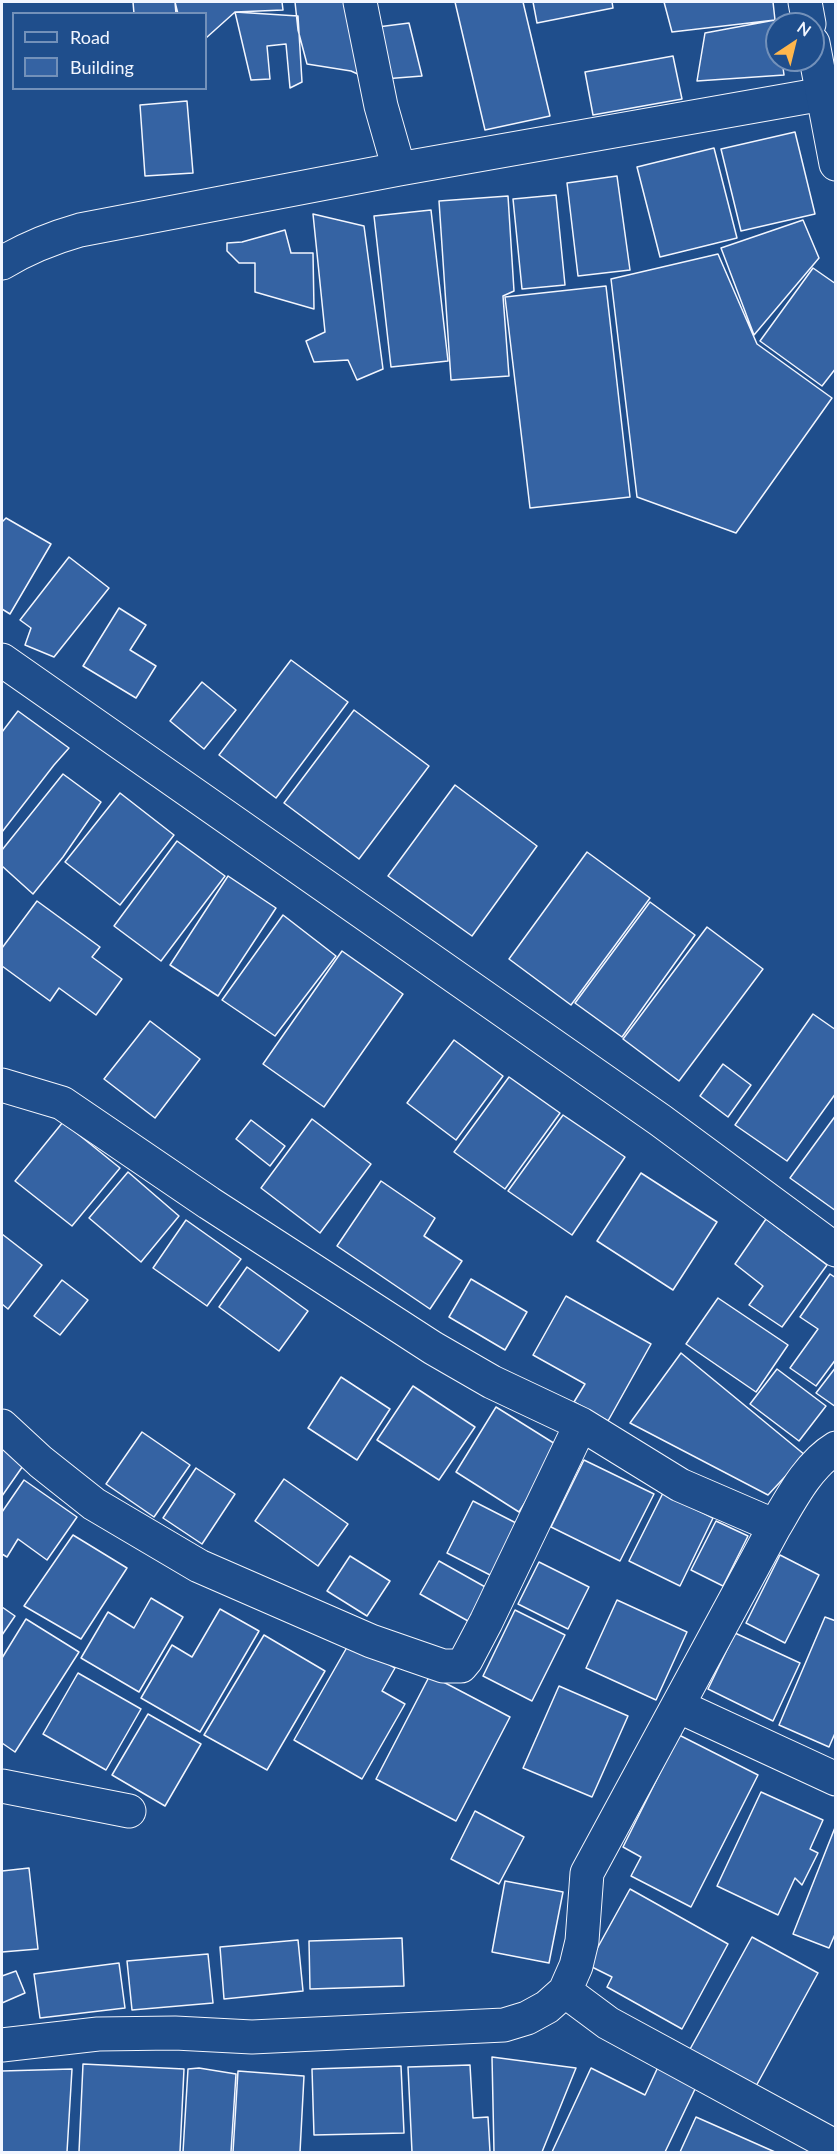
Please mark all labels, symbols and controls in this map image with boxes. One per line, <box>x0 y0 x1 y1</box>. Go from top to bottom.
legend <box>12 12 207 90</box>
north arrow <box>765 12 825 72</box>
text: N <box>794 17 815 40</box>
text: Road <box>70 26 110 48</box>
text: Building <box>70 56 134 78</box>

